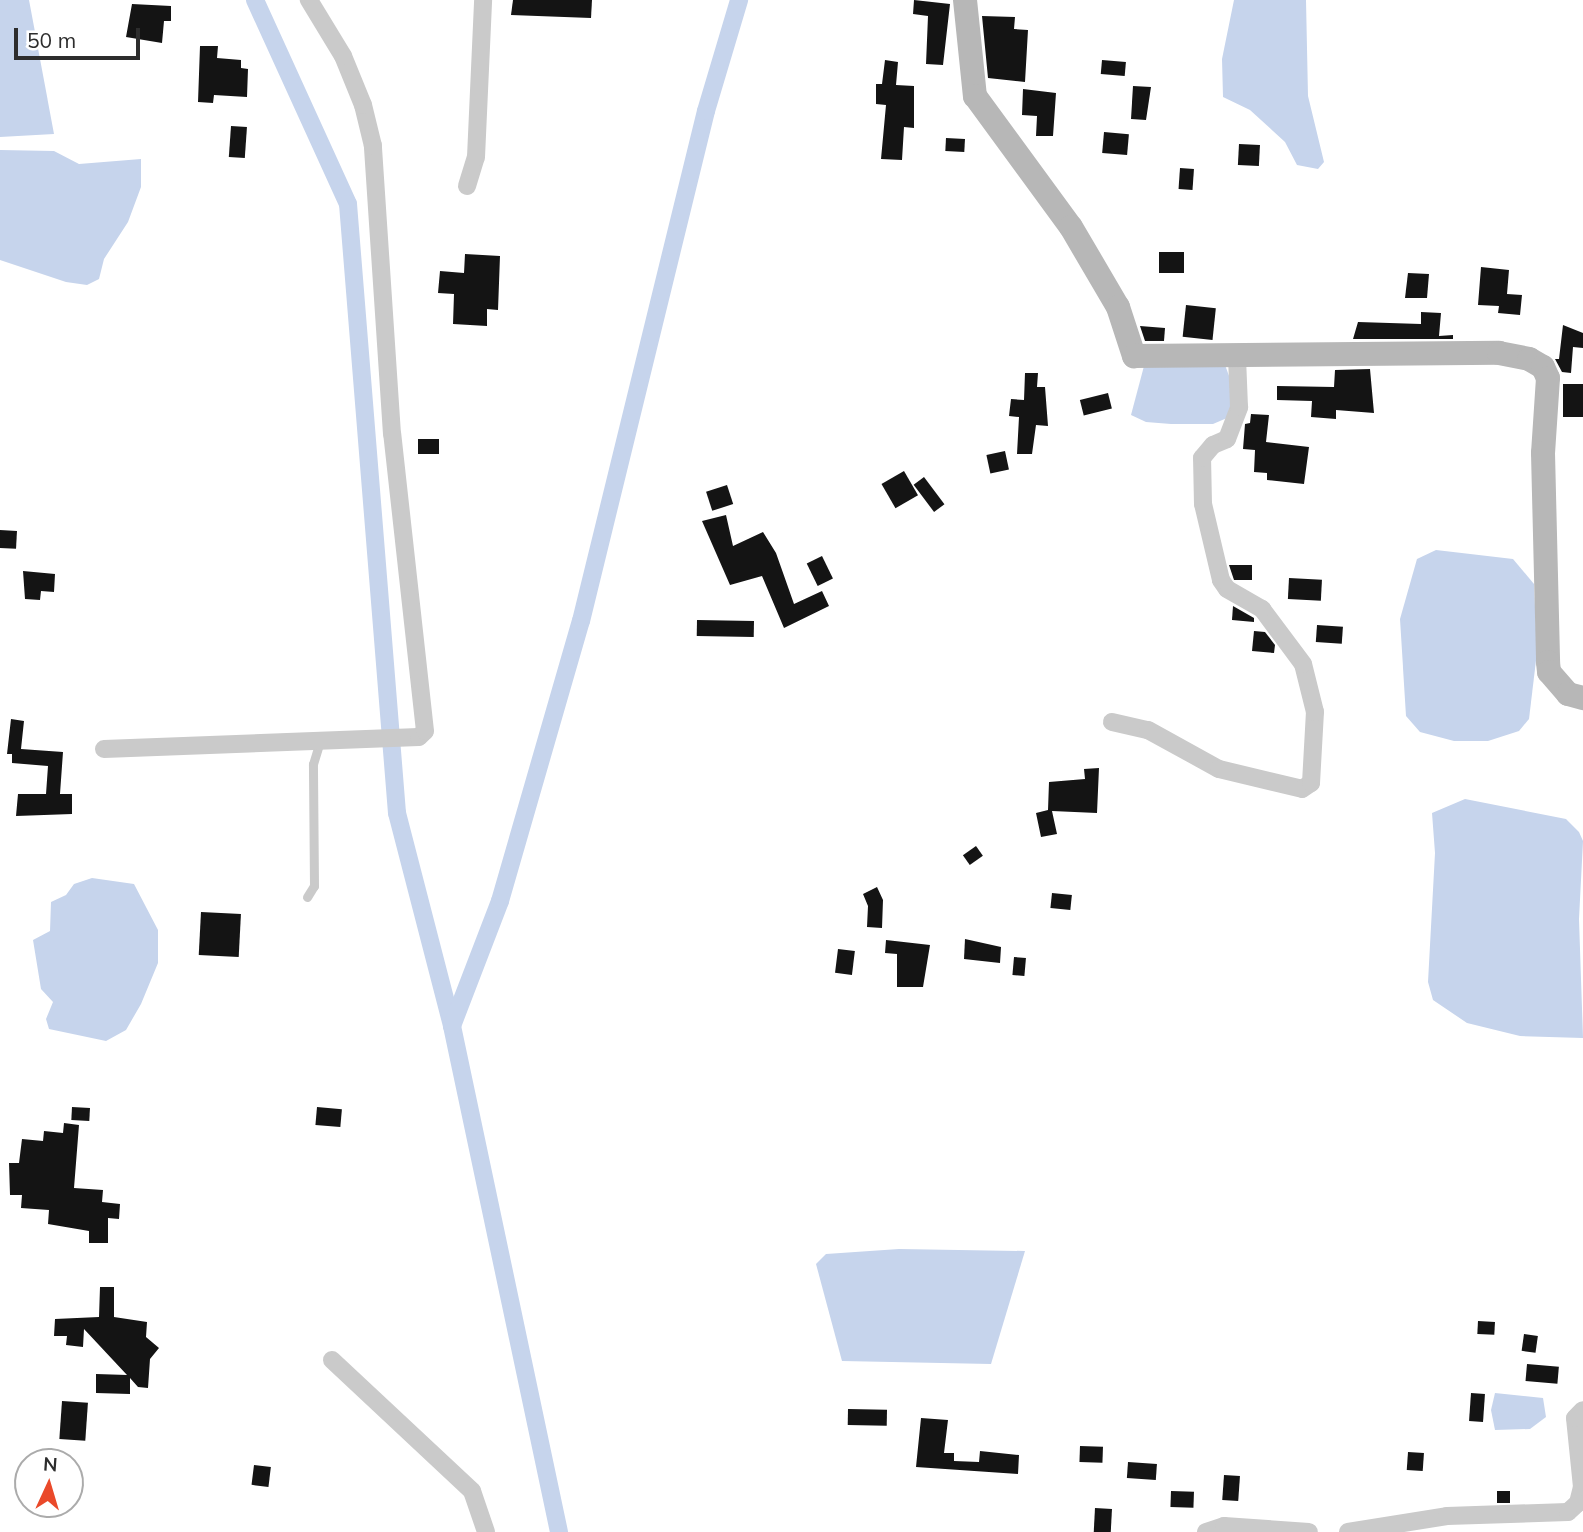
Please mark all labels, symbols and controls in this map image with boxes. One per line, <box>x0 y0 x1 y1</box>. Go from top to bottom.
scale bar <box>18 14 144 58</box>
text: 50 m <box>27 27 76 53</box>
north arrow <box>14 1448 84 1518</box>
text: N <box>42 1452 58 1477</box>

